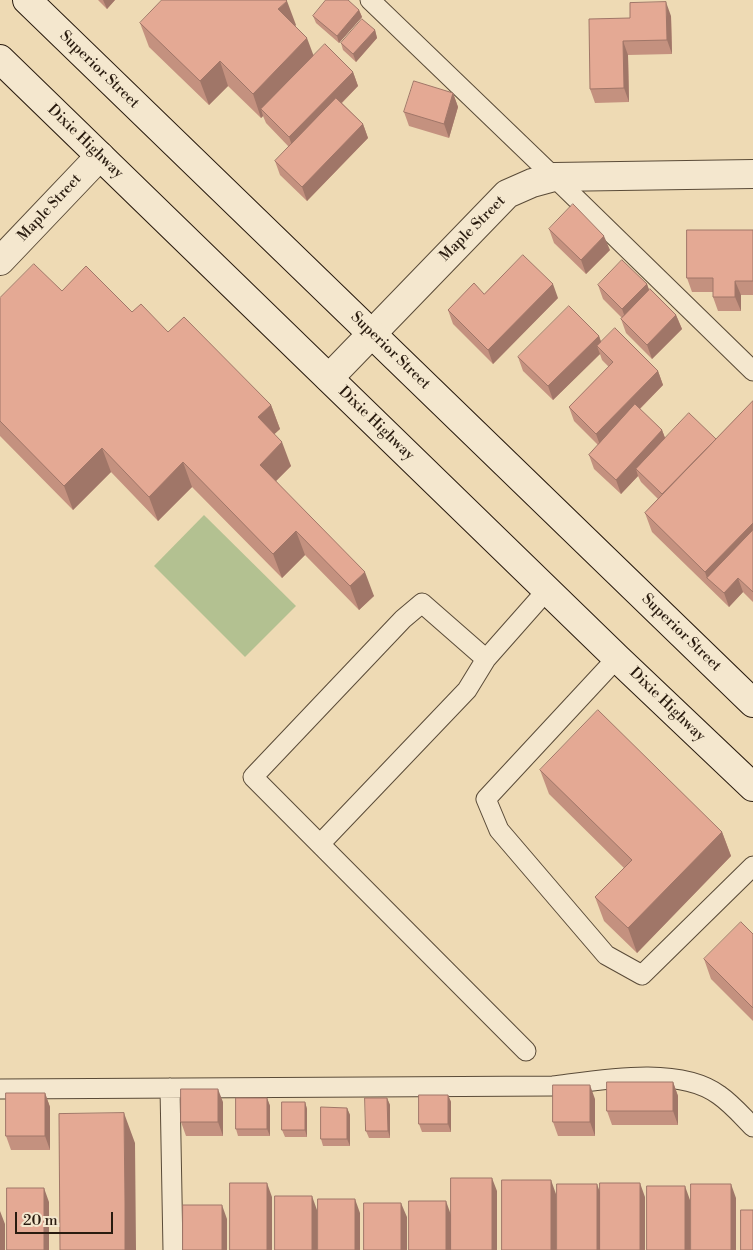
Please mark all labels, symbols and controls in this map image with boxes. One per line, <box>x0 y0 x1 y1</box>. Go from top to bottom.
street label: Superior Street <box>55 27 143 113</box>
street label: Dixie Highway <box>43 101 127 183</box>
street label: Maple Street <box>14 171 86 245</box>
street label: Maple Street <box>436 192 510 266</box>
street label: Superior Street <box>346 308 434 394</box>
street label: Dixie Highway <box>334 383 418 465</box>
street label: Superior Street <box>637 590 725 676</box>
street label: Dixie Highway <box>625 664 709 746</box>
scale bar <box>18 1202 115 1234</box>
text: 20 m <box>23 1211 58 1230</box>

